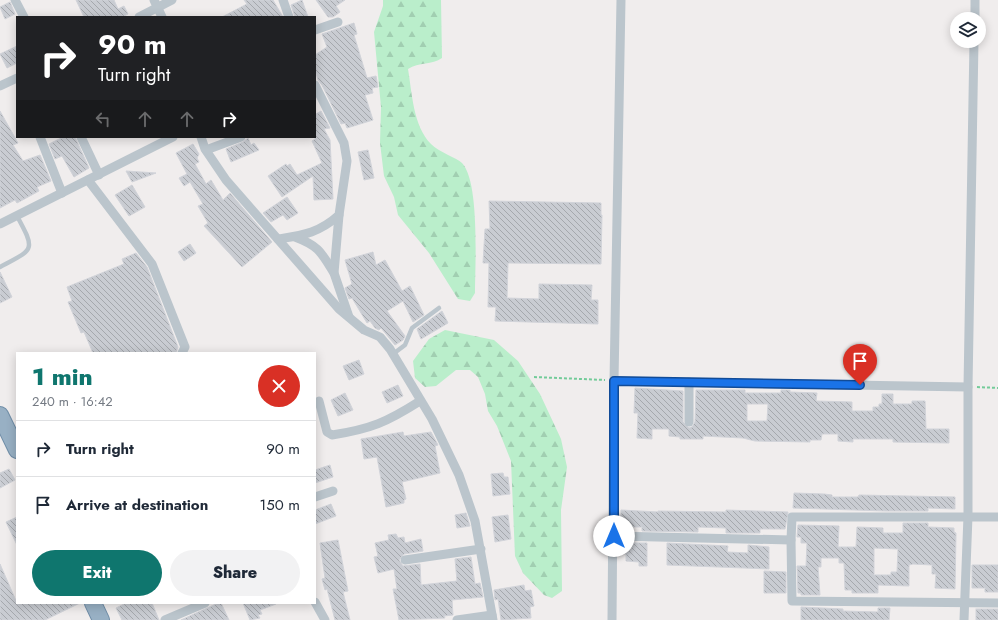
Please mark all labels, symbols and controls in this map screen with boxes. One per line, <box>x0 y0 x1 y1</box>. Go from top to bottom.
map controls <box>950 12 986 48</box>
button: layers <box>950 12 986 48</box>
text: 90 m <box>98 24 167 65</box>
icon: right <box>32 32 84 84</box>
text: Turn right <box>98 62 170 88</box>
icon: left <box>92 108 114 130</box>
icon: ahead <box>134 108 156 130</box>
icon: ahead <box>176 108 198 130</box>
icon: right <box>218 108 240 130</box>
pin <box>843 344 877 385</box>
icon: arrive <box>849 350 871 372</box>
text: 1 min <box>32 359 93 394</box>
button: close <box>258 365 300 407</box>
text: 240 m · 16:42 <box>32 392 113 411</box>
icon: right <box>32 438 54 460</box>
text: Turn right <box>66 438 134 460</box>
text: 90 m <box>266 438 300 460</box>
icon: arrive <box>32 494 54 516</box>
text: Arrive at destination <box>66 494 208 516</box>
text: 150 m <box>260 494 300 516</box>
position arrow <box>593 515 635 557</box>
button: Exit <box>32 550 162 596</box>
button: Share <box>170 550 300 596</box>

